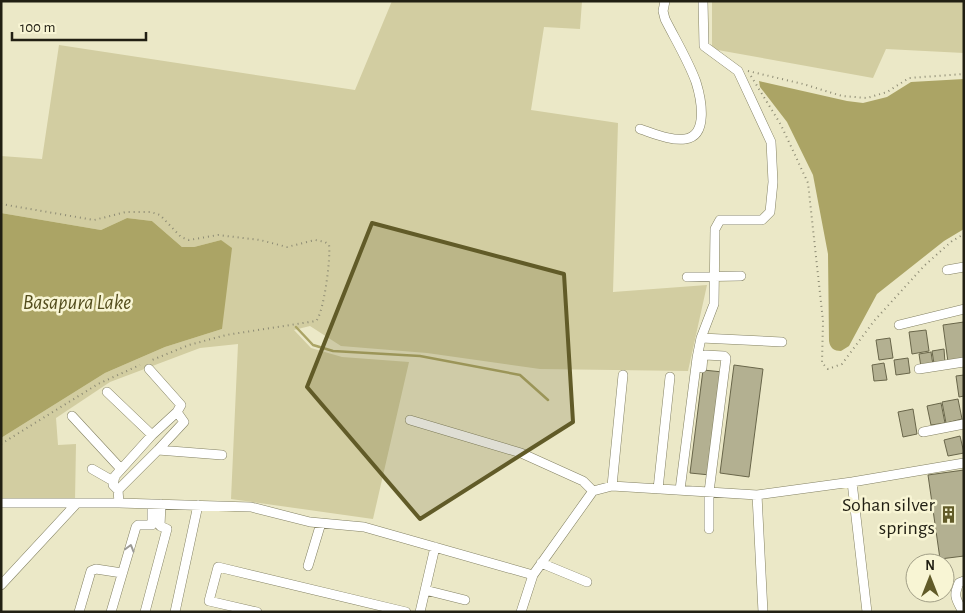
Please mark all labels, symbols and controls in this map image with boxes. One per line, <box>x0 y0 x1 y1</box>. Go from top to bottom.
scale bar <box>12 10 146 42</box>
text: 100 m <box>20 20 55 35</box>
water label: Basapura Lake <box>23 292 131 314</box>
place label: Sohan silver springs <box>842 495 936 538</box>
building icon: Sohan silver springs <box>939 505 959 525</box>
one-way arrow <box>124 544 134 553</box>
north arrow <box>905 553 955 603</box>
text: N <box>925 559 935 573</box>

